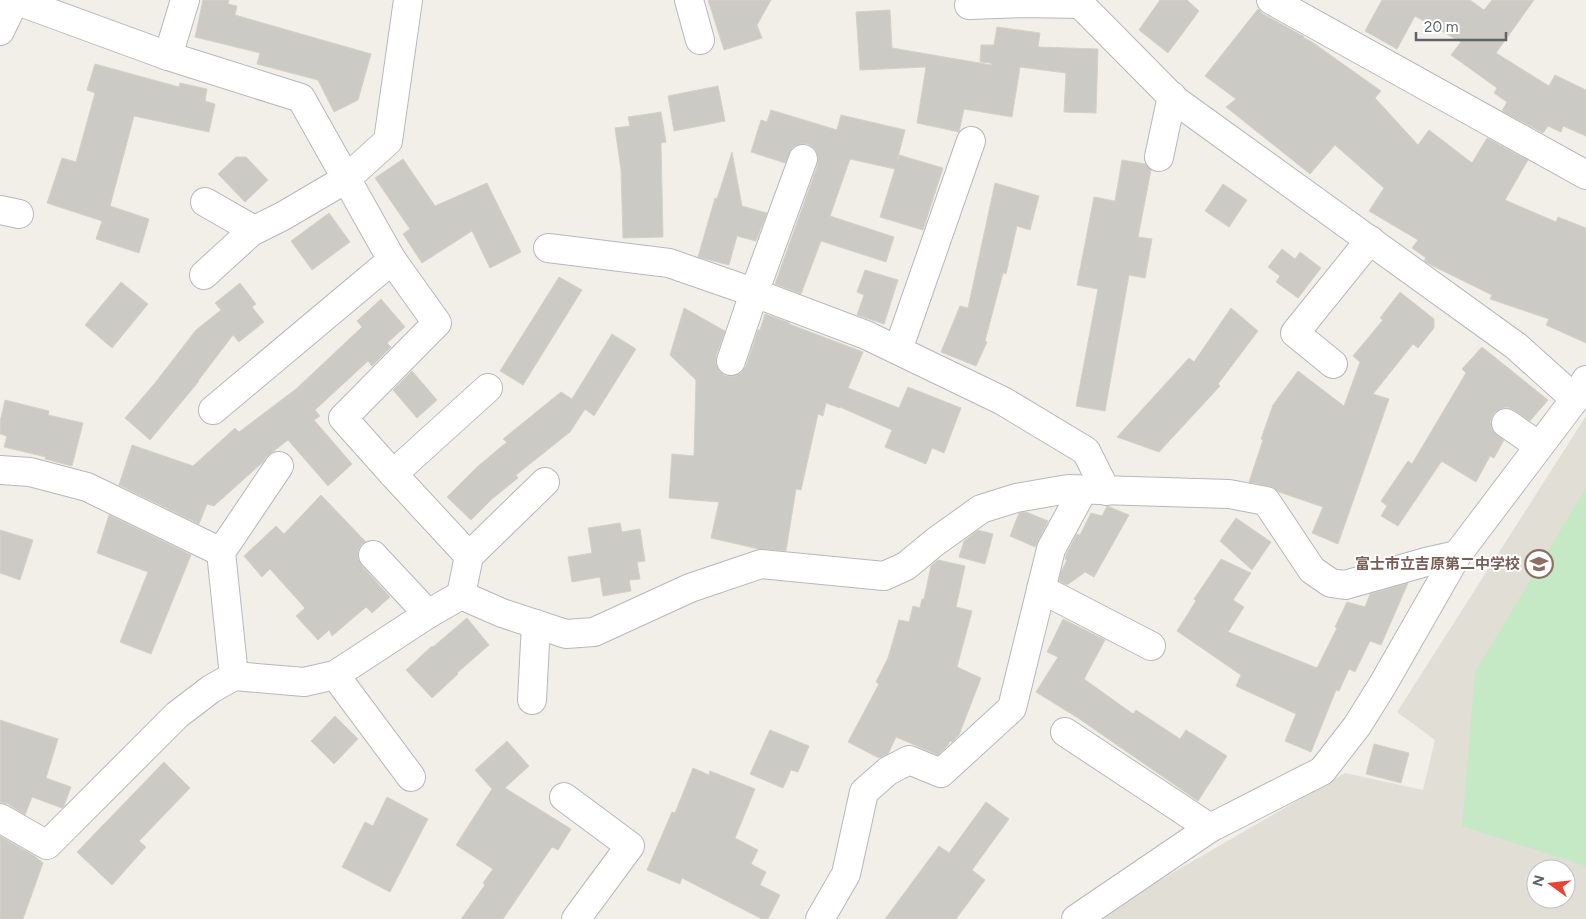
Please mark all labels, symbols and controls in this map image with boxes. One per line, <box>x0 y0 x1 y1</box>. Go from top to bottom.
scale bar <box>1416 10 1506 42</box>
text: 20 m <box>1424 18 1458 36</box>
school or university icon: 富士市立吉原第二中学校 <box>1524 549 1554 579</box>
place label: 富士市立吉原第二中学校 <box>1355 555 1520 573</box>
north arrow <box>1526 859 1576 909</box>
text: N <box>1529 873 1549 888</box>

